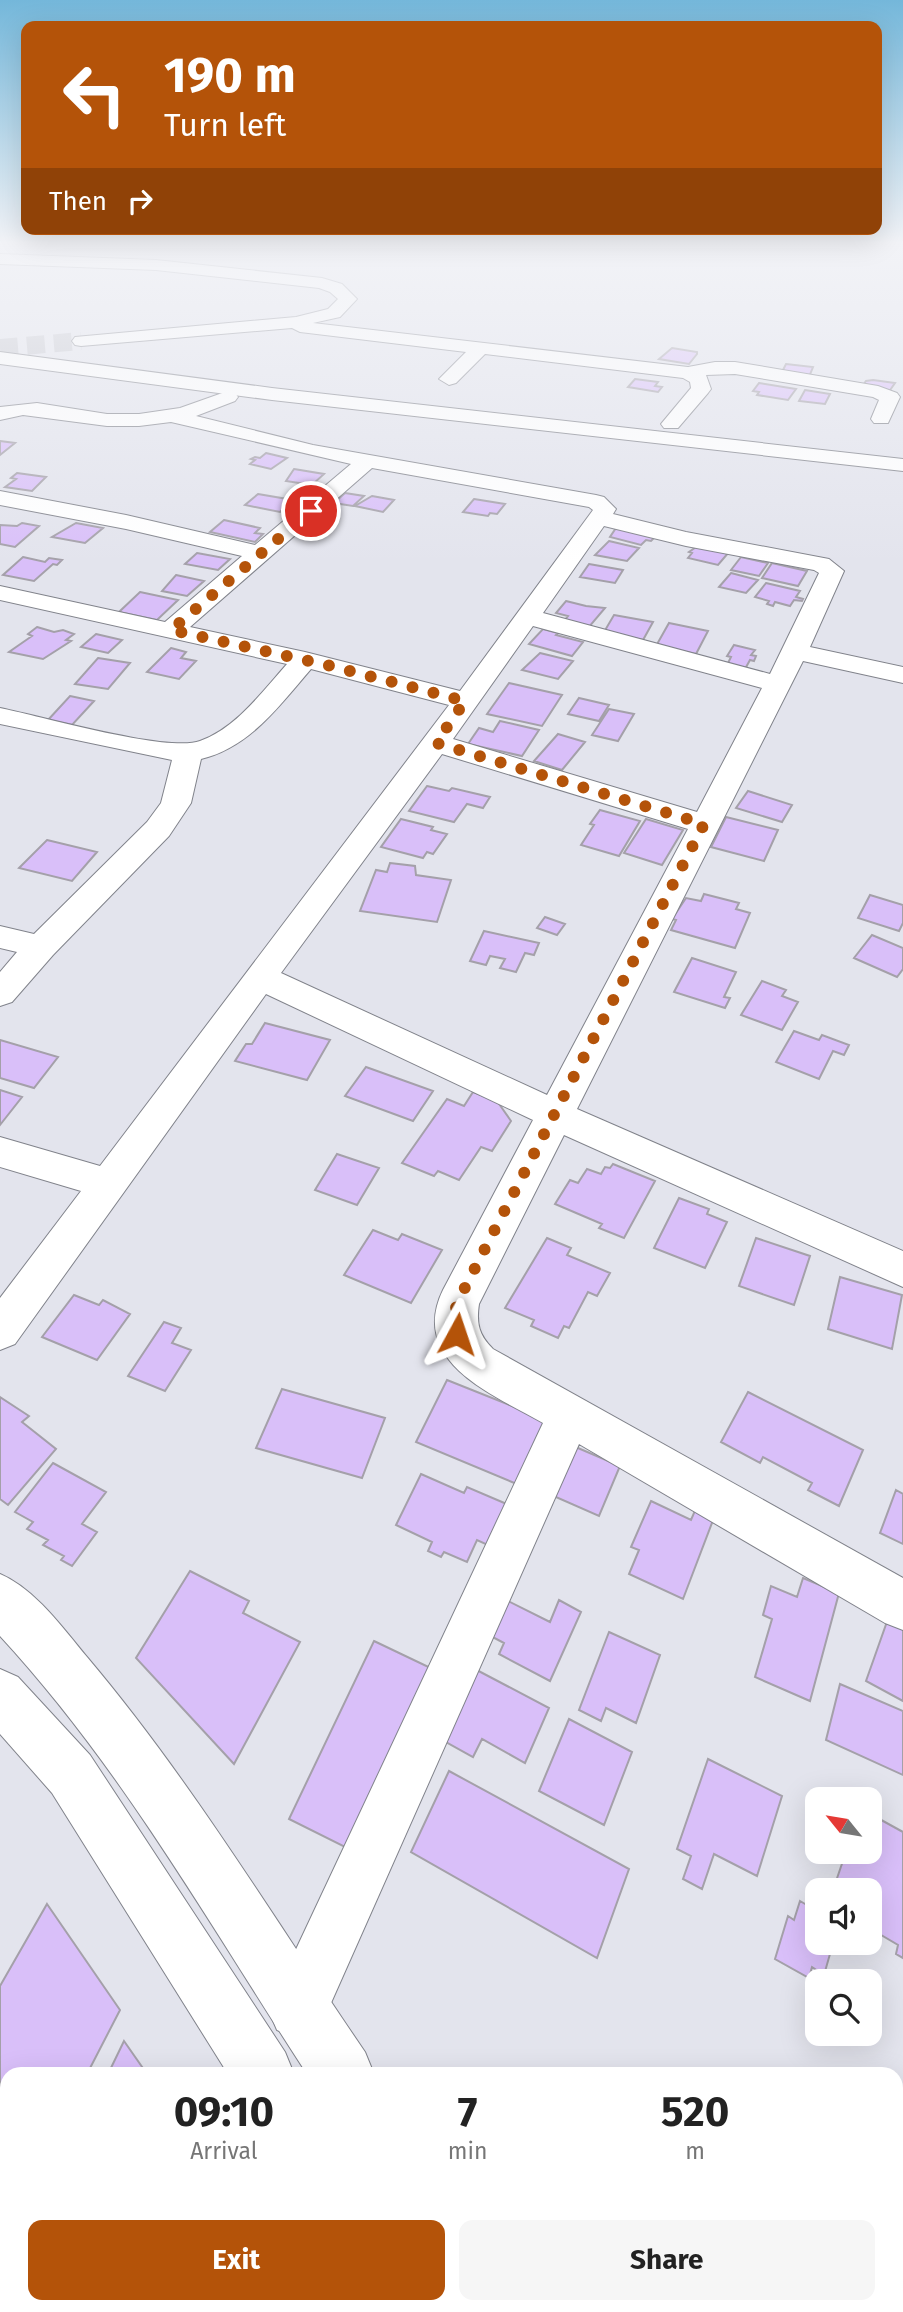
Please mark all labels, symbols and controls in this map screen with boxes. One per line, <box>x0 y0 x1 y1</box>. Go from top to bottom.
text: 190 m <box>164 46 296 105</box>
icon: left <box>49 49 140 140</box>
text: Turn left <box>164 106 286 144</box>
icon: right <box>121 182 159 220</box>
text: Then <box>49 186 107 217</box>
pin <box>281 481 341 541</box>
icon: arrive <box>292 492 330 530</box>
position arrow <box>420 1297 494 1371</box>
north arrow <box>805 1787 882 1864</box>
map controls <box>805 1787 882 2046</box>
button: sound <box>805 1878 882 1955</box>
button: search <box>805 1969 882 2046</box>
text: 09:10 <box>174 2087 274 2137</box>
text: 7 <box>458 2087 477 2137</box>
text: 520 <box>661 2087 729 2137</box>
text: Arrival <box>190 2137 258 2165</box>
text: min <box>448 2137 487 2165</box>
text: m <box>685 2137 705 2165</box>
button: Exit <box>28 2220 445 2300</box>
button: Share <box>459 2220 875 2300</box>

